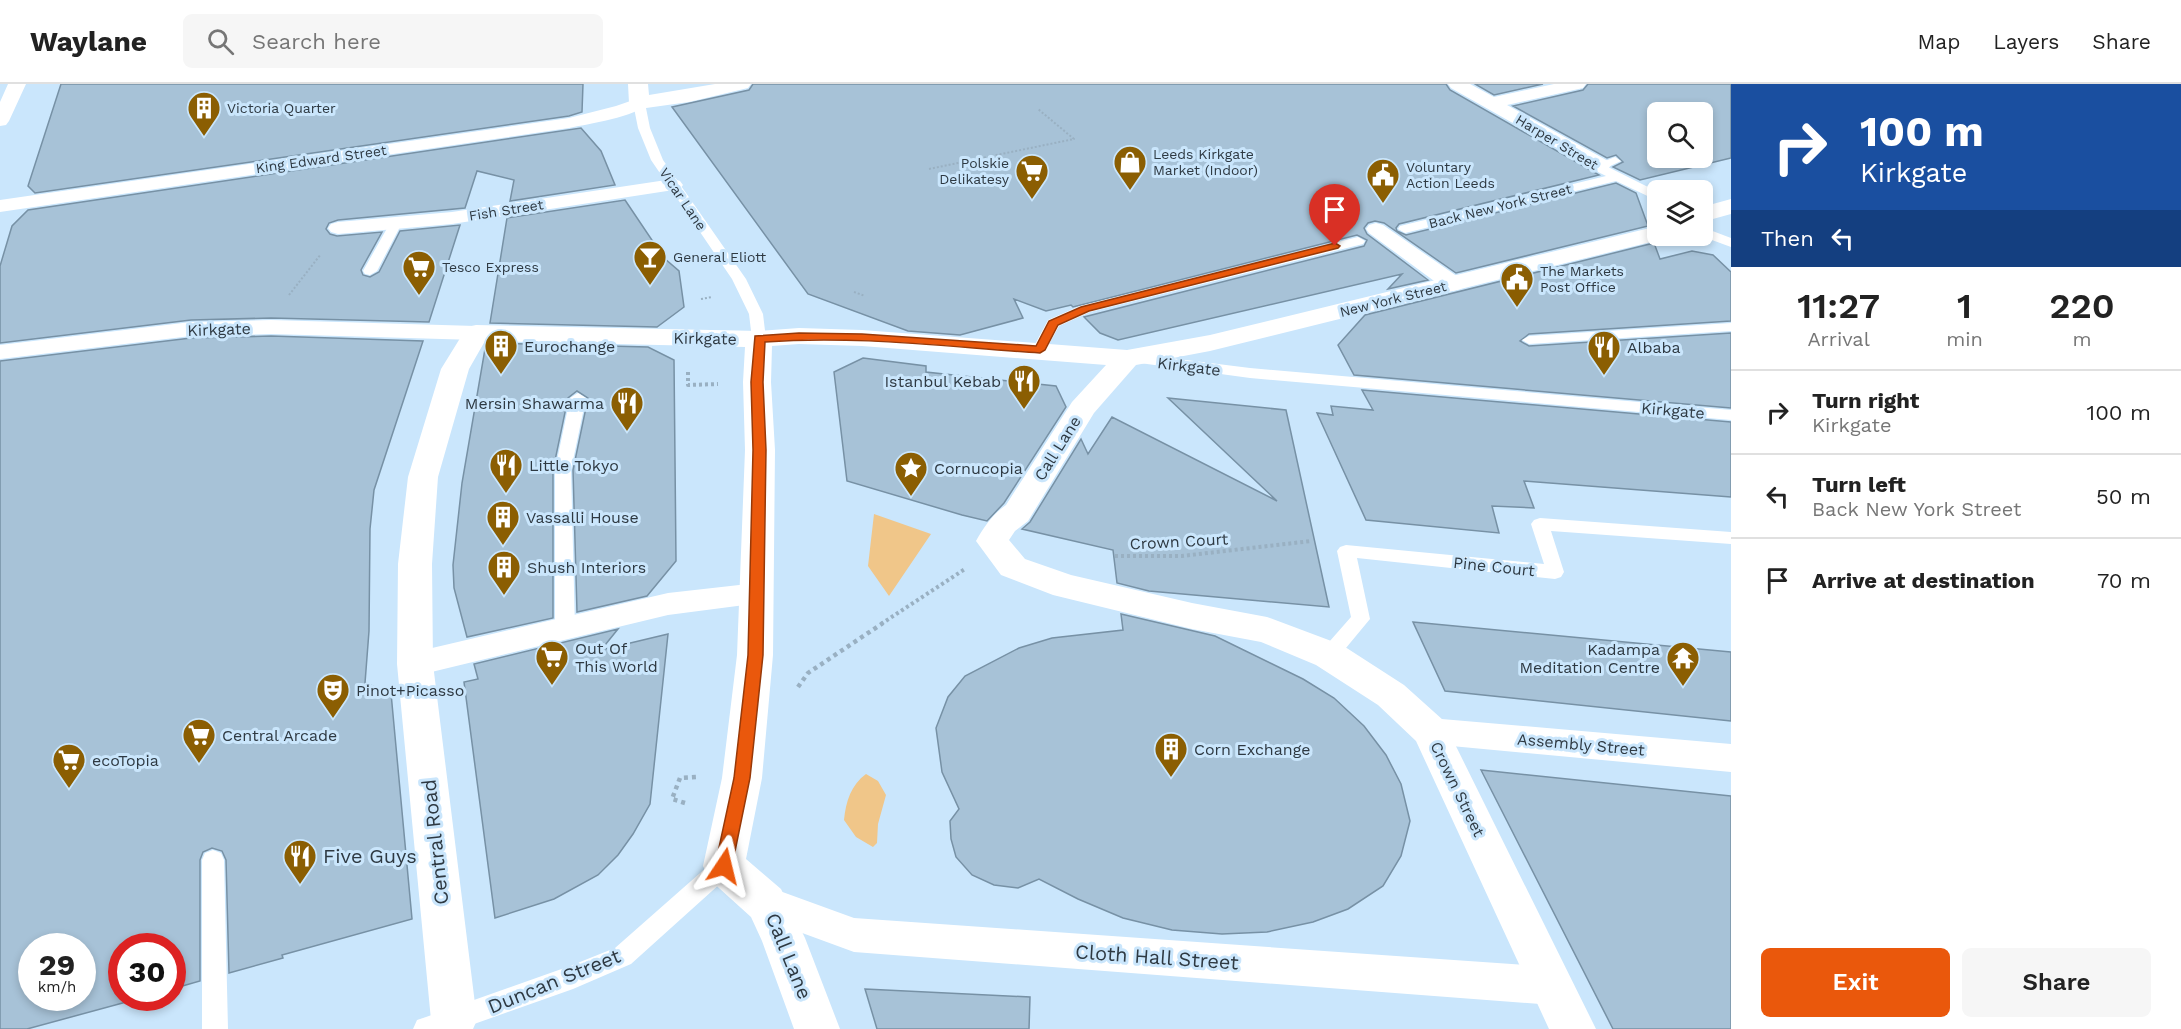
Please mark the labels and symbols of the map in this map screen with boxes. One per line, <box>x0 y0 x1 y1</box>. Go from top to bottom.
building icon: Victoria Quarter <box>186 90 222 137</box>
place label: Victoria Quarter <box>227 100 336 116</box>
street label: Harper Street <box>1513 111 1601 173</box>
street label: King Edward Street <box>255 142 388 176</box>
shop icon: Leeds Kirkgate Market (Indoor) <box>1112 144 1148 191</box>
place label: Leeds Kirkgate Market (Indoor) <box>1153 146 1258 178</box>
supermarket icon: Polskie Delikatesy <box>1014 153 1050 200</box>
place label: Polskie Delikatesy <box>939 155 1010 187</box>
public building icon: Voluntary Action Leeds <box>1365 157 1401 204</box>
place label: Voluntary Action Leeds <box>1406 159 1495 191</box>
street label: Vicar Lane <box>656 165 710 233</box>
street label: Back New York Street <box>1427 180 1573 231</box>
pin <box>1309 184 1360 246</box>
street label: Fish Street <box>468 196 545 224</box>
bar icon: General Eliott <box>632 239 668 286</box>
supermarket icon: Tesco Express <box>401 249 437 296</box>
place label: General Eliott <box>673 249 766 265</box>
place label: Tesco Express <box>442 259 539 275</box>
public building icon: The Markets Post Office <box>1499 261 1535 308</box>
place label: The Markets Post Office <box>1540 263 1624 295</box>
street label: New York Street <box>1338 278 1448 320</box>
street label: Kirkgate <box>187 319 251 340</box>
building icon: Eurochange <box>483 328 519 375</box>
street label: Kirkgate <box>673 328 737 349</box>
restaurant icon: Albaba <box>1586 329 1622 376</box>
place label: Eurochange <box>524 337 615 356</box>
place label: Albaba <box>1627 338 1681 357</box>
street label: Kirkgate <box>1156 353 1222 380</box>
restaurant icon: Istanbul Kebab <box>1006 363 1042 410</box>
place label: Istanbul Kebab <box>884 372 1001 391</box>
restaurant icon: Mersin Shawarma <box>609 385 645 432</box>
place label: Mersin Shawarma <box>465 394 604 413</box>
street label: Kirkgate <box>1640 398 1705 423</box>
street label: Call Lane <box>1030 412 1085 484</box>
restaurant icon: Little Tokyo <box>488 447 524 494</box>
place icon: Cornucopia <box>893 450 929 497</box>
place label: Little Tokyo <box>529 456 619 475</box>
place label: Cornucopia <box>934 459 1023 478</box>
building icon: Vassalli House <box>485 499 521 546</box>
place label: Vassalli House <box>526 508 639 527</box>
street label: Crown Court <box>1129 529 1229 554</box>
building icon: Shush Interiors <box>486 549 522 596</box>
street label: Pine Court <box>1452 553 1536 580</box>
place label: Shush Interiors <box>527 558 646 577</box>
supermarket icon: Out Of This World <box>534 639 570 686</box>
place label: Out Of This World <box>575 639 658 676</box>
place label: Kadampa Meditation Centre <box>1519 640 1660 677</box>
temple icon: Kadampa Meditation Centre <box>1665 640 1701 687</box>
theatre icon: Pinot+Picasso <box>315 672 351 719</box>
place label: Pinot+Picasso <box>356 681 464 700</box>
supermarket icon: Central Arcade <box>181 717 217 764</box>
place label: Central Arcade <box>222 726 337 745</box>
street label: Assembly Street <box>1516 729 1646 760</box>
building icon: Corn Exchange <box>1153 731 1189 778</box>
street label: Crown Street <box>1426 739 1489 840</box>
place label: Corn Exchange <box>1194 740 1310 759</box>
supermarket icon: ecoTopia <box>51 742 87 789</box>
place label: ecoTopia <box>92 751 159 770</box>
street label: Central Road <box>416 778 454 906</box>
position arrow <box>692 834 756 898</box>
restaurant icon: Five Guys <box>282 838 318 885</box>
place label: Five Guys <box>323 844 417 868</box>
street label: Call Lane <box>761 909 817 1003</box>
speed limit sign: 30 <box>108 933 186 1011</box>
street label: Cloth Hall Street <box>1075 939 1240 975</box>
street label: Duncan Street <box>484 943 624 1019</box>

